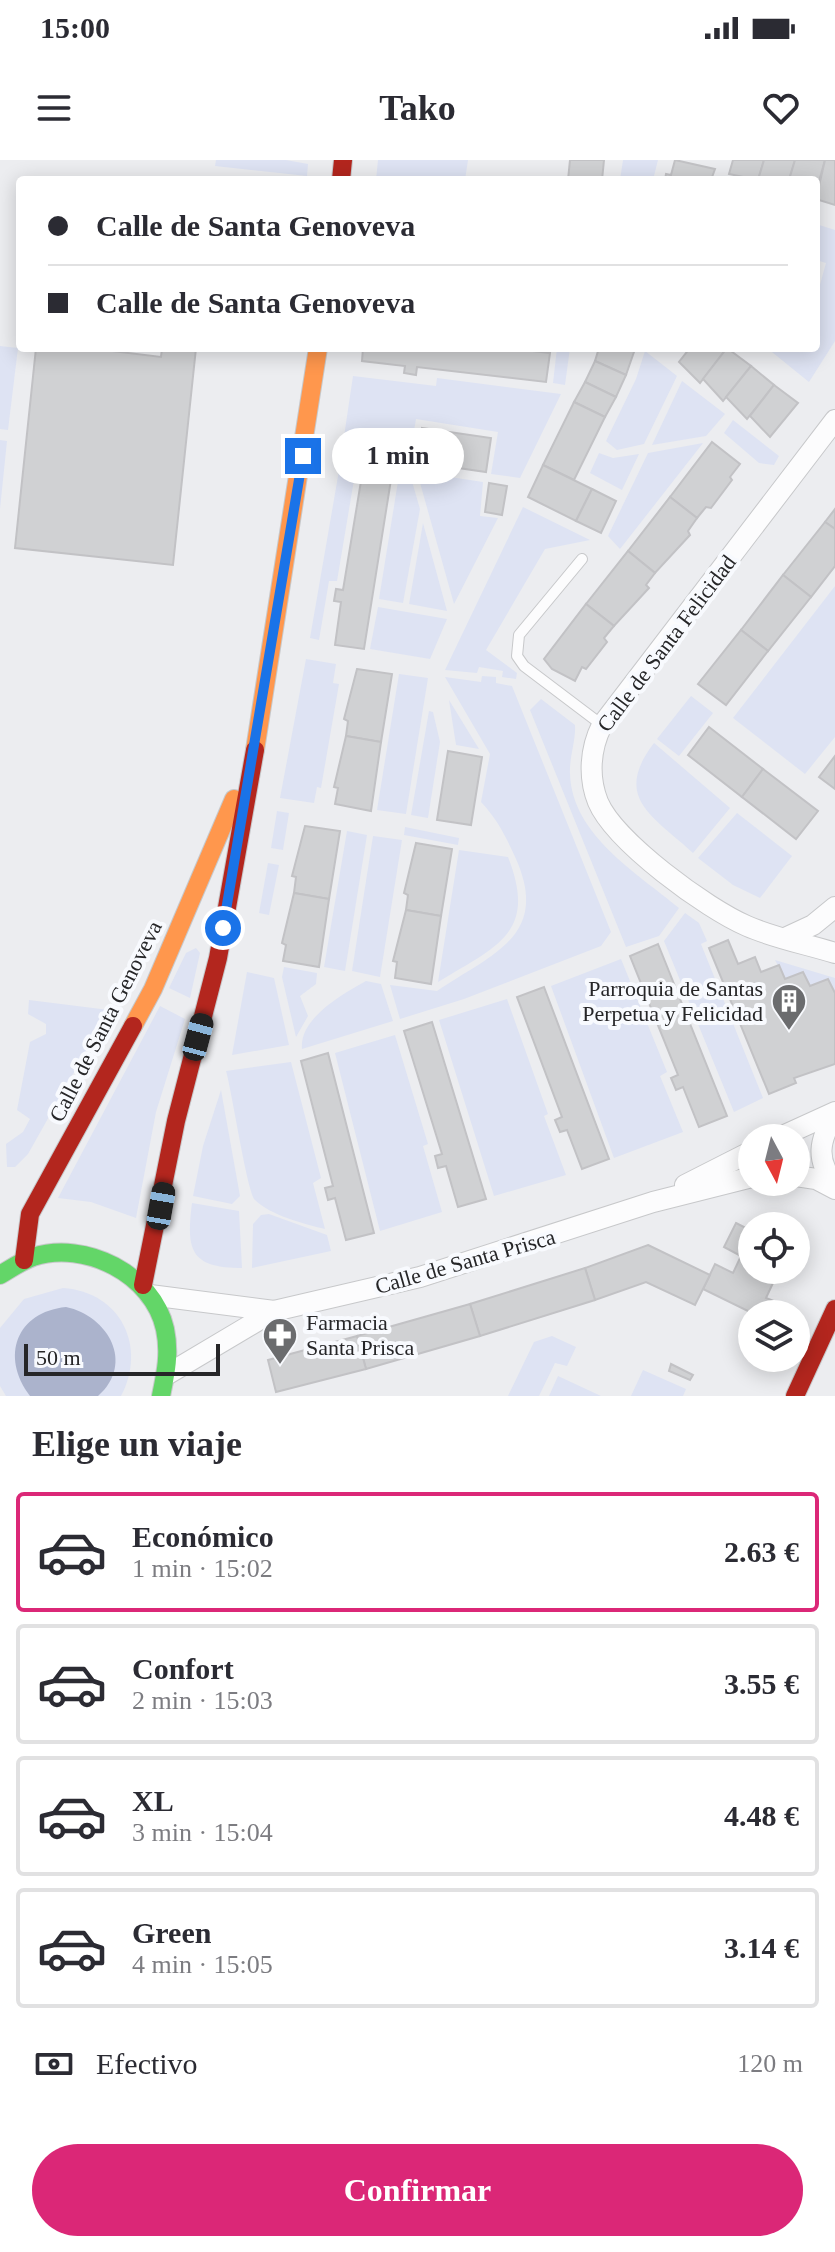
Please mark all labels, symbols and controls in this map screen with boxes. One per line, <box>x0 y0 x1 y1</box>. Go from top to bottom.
text: 15:00 <box>40 11 110 44</box>
icon: menu <box>32 86 76 130</box>
icon: heart <box>759 86 803 130</box>
text: Tako <box>379 88 456 128</box>
text: Calle de Santa Genoveva <box>96 209 415 242</box>
text: Calle de Santa Genoveva <box>96 286 415 319</box>
callout: 1 min <box>331 428 463 484</box>
route end <box>285 438 321 474</box>
text: 1 min <box>367 441 429 470</box>
street label: Calle de Santa Felicidad <box>592 550 741 736</box>
route start <box>205 910 241 946</box>
street label: Calle de Santa Genoveva <box>44 917 167 1126</box>
place label: Parroquia de Santas Perpetua y Felicidad <box>582 976 763 1026</box>
building icon: Parroquia de Santas Perpetua y Felicidad <box>770 982 808 1032</box>
car <box>180 1011 216 1063</box>
north arrow <box>738 1124 810 1196</box>
map controls <box>738 1124 810 1372</box>
car <box>145 1180 177 1232</box>
button: locate <box>738 1212 810 1284</box>
street label: Calle de Santa Prisca <box>372 1224 558 1299</box>
button: layers <box>738 1300 810 1372</box>
place label: Farmacia Santa Prisca <box>306 1310 414 1360</box>
pharmacy icon: Farmacia Santa Prisca <box>261 1316 299 1366</box>
scale bar <box>24 1340 220 1376</box>
text: 50 m <box>36 1345 81 1370</box>
text: Elige un viaje <box>32 1424 242 1464</box>
icon: car <box>36 1516 108 1588</box>
text: Económico <box>132 1520 274 1553</box>
text: 2.63 € <box>724 1535 799 1568</box>
text: 1 min · 15:02 <box>132 1554 273 1583</box>
icon: car <box>36 1648 108 1720</box>
text: Confort <box>132 1652 234 1685</box>
text: 3.55 € <box>724 1667 799 1700</box>
text: 2 min · 15:03 <box>132 1686 273 1715</box>
icon: car <box>36 1780 108 1852</box>
text: XL <box>132 1784 174 1817</box>
text: 4.48 € <box>724 1799 799 1832</box>
text: 3 min · 15:04 <box>132 1818 273 1847</box>
icon: car <box>36 1912 108 1984</box>
text: Green <box>132 1916 211 1949</box>
text: 3.14 € <box>724 1931 799 1964</box>
text: 4 min · 15:05 <box>132 1950 273 1979</box>
icon: cash <box>32 2042 76 2086</box>
text: Efectivo <box>96 2047 198 2080</box>
text: 120 m <box>737 2049 803 2078</box>
button: Confirmar <box>32 2144 803 2236</box>

